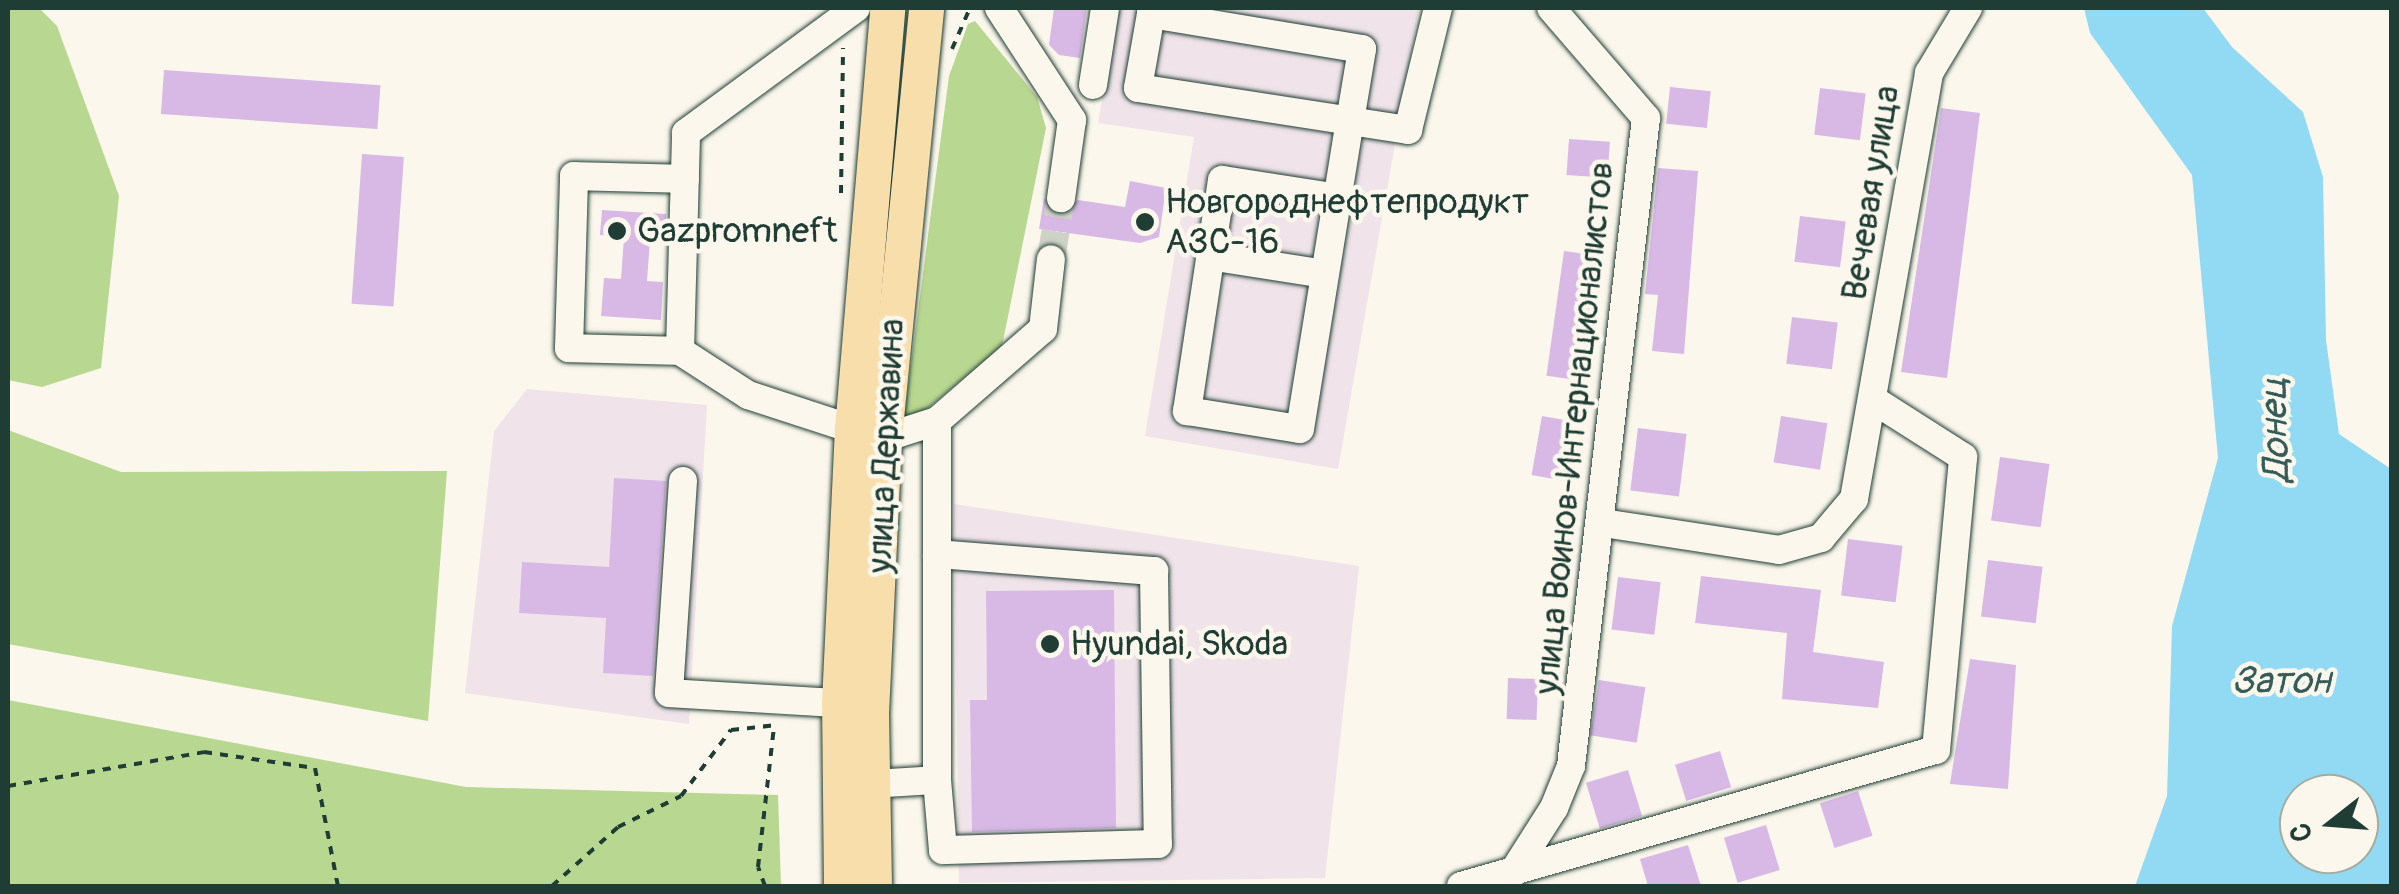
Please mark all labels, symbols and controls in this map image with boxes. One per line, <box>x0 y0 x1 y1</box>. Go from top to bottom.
street label: Вечевая улица <box>1833 83 1909 303</box>
street label: улица Воинов-Интернационалистов <box>1525 160 1623 696</box>
place label: Новгороднефтепродукт АЗС-16 <box>1165 181 1529 263</box>
place label: Gazpromneft <box>637 210 837 252</box>
marker: Новгороднефтепродукт АЗС-16 <box>1134 211 1156 233</box>
marker: Gazpromneft <box>606 220 628 242</box>
street label: улица Державина <box>858 318 914 574</box>
water label: Донец <box>2251 377 2301 483</box>
place label: Hyundai, Skoda <box>1070 623 1288 665</box>
marker: Hyundai, Skoda <box>1039 633 1061 655</box>
water label: Затон <box>2232 659 2330 705</box>
north arrow <box>2279 774 2379 874</box>
text: С <box>2282 819 2321 846</box>

